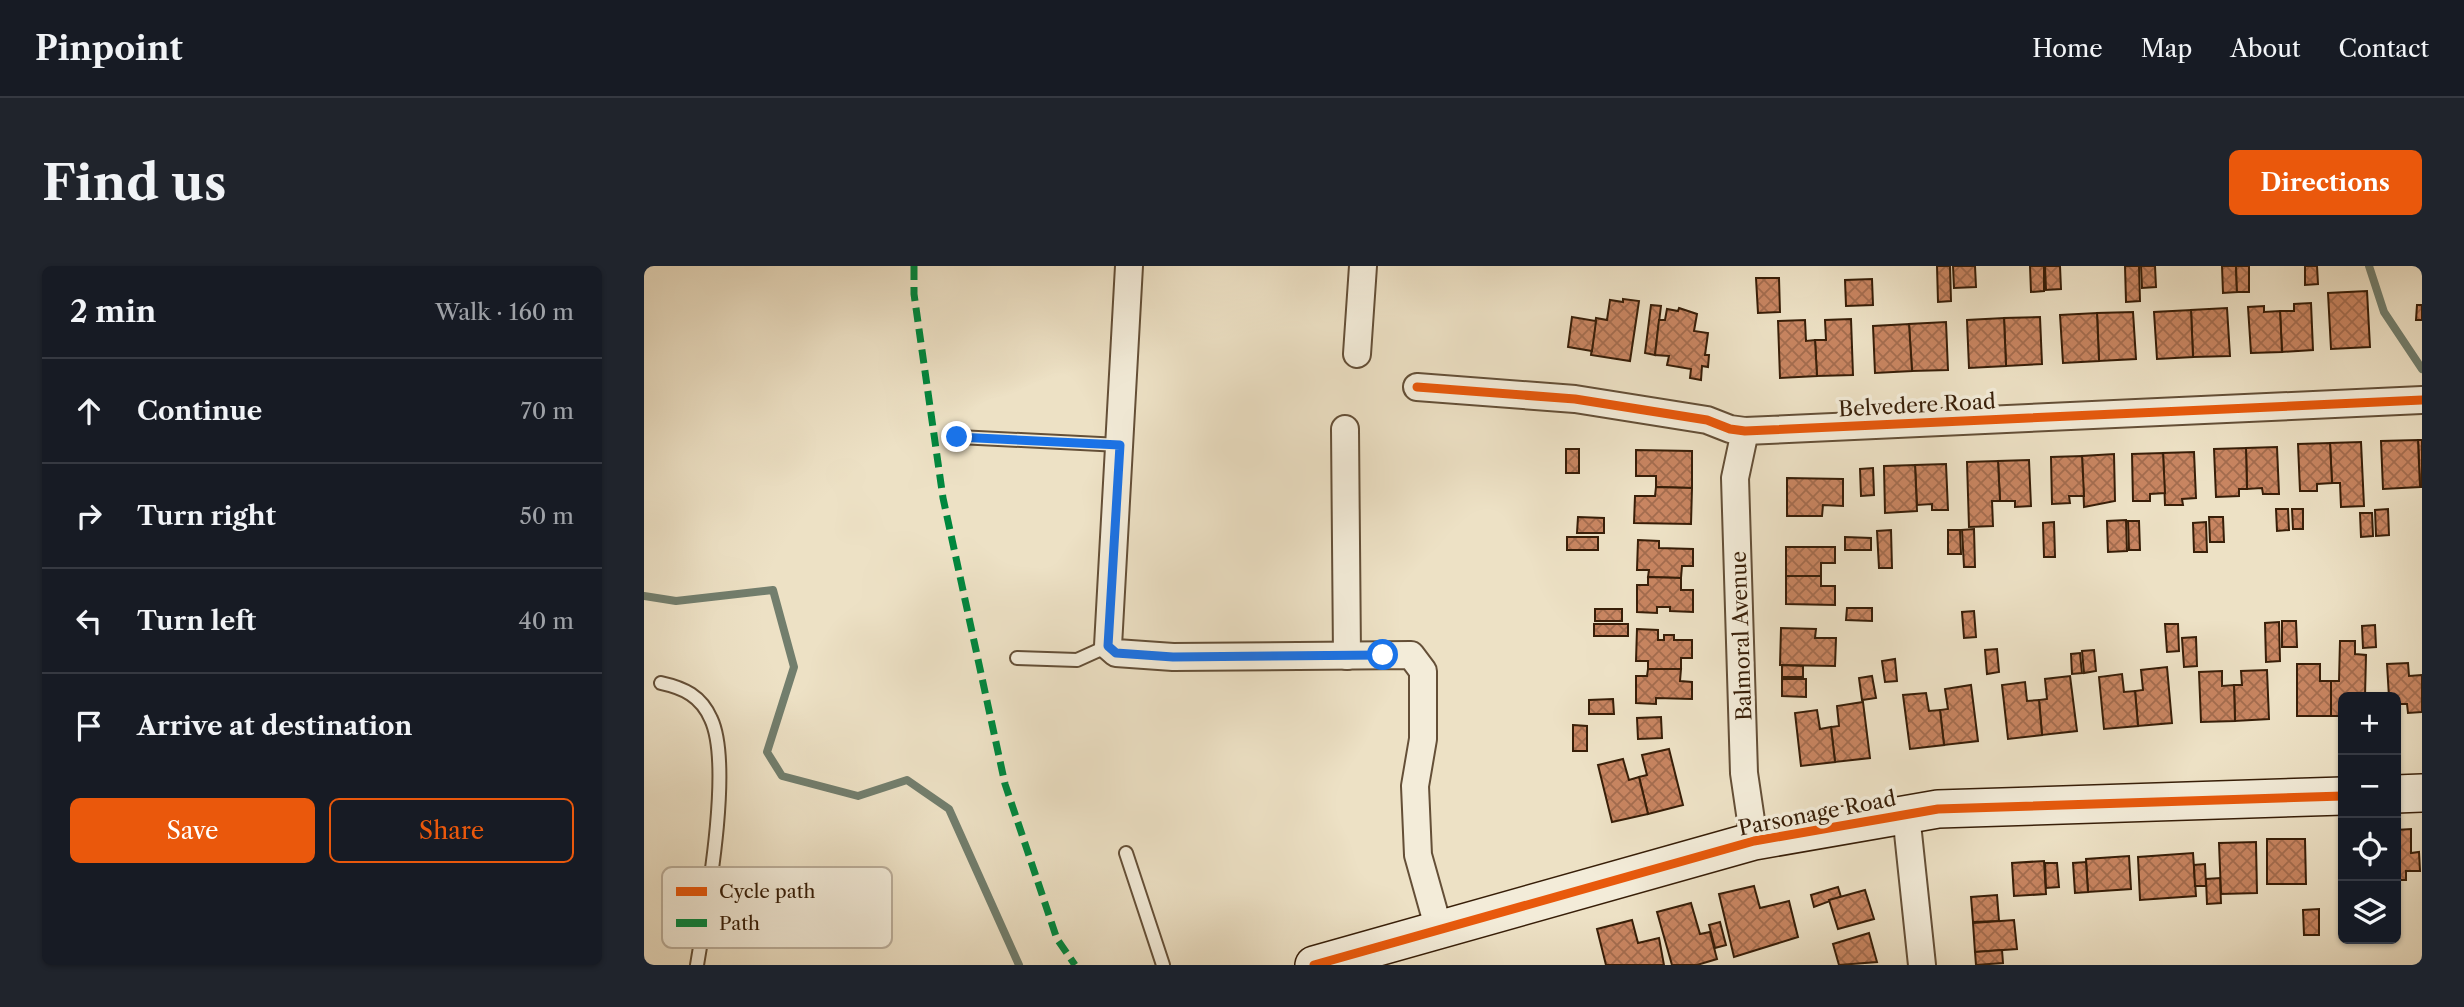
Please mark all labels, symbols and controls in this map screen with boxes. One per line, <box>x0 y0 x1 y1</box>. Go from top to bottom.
text: Pinpoint <box>35 28 183 69</box>
text: Home <box>2032 34 2103 63</box>
text: Map <box>2141 34 2192 63</box>
text: About <box>2230 34 2301 63</box>
text: Contact <box>2339 34 2429 63</box>
button: Directions <box>2229 150 2422 215</box>
text: Find us <box>42 152 226 213</box>
text: 2 min <box>70 293 156 330</box>
text: Walk · 160 m <box>435 298 574 326</box>
street label: Belvedere Road <box>1838 388 1996 422</box>
icon: ahead <box>70 392 108 430</box>
text: Continue <box>137 395 262 427</box>
text: 70 m <box>521 397 574 425</box>
route end <box>941 421 972 452</box>
icon: right <box>70 497 108 535</box>
text: Turn right <box>137 500 276 532</box>
text: 50 m <box>519 502 574 530</box>
street label: Balmoral Avenue <box>1726 551 1756 721</box>
icon: left <box>70 602 108 640</box>
text: Turn left <box>137 605 256 637</box>
text: 40 m <box>519 607 574 635</box>
route start <box>1367 639 1398 670</box>
map controls <box>2338 692 2401 944</box>
button: + <box>2338 692 2401 755</box>
icon: arrive <box>70 707 108 745</box>
text: Arrive at destination <box>137 710 412 742</box>
button: − <box>2338 755 2401 818</box>
street label: Parsonage Road <box>1736 785 1898 841</box>
button: Save <box>70 798 315 863</box>
button: Share <box>329 798 574 863</box>
button: locate <box>2338 818 2401 881</box>
legend <box>662 867 892 948</box>
text: Cycle path <box>719 880 815 903</box>
button: layers <box>2338 881 2401 944</box>
text: Path <box>719 912 760 935</box>

